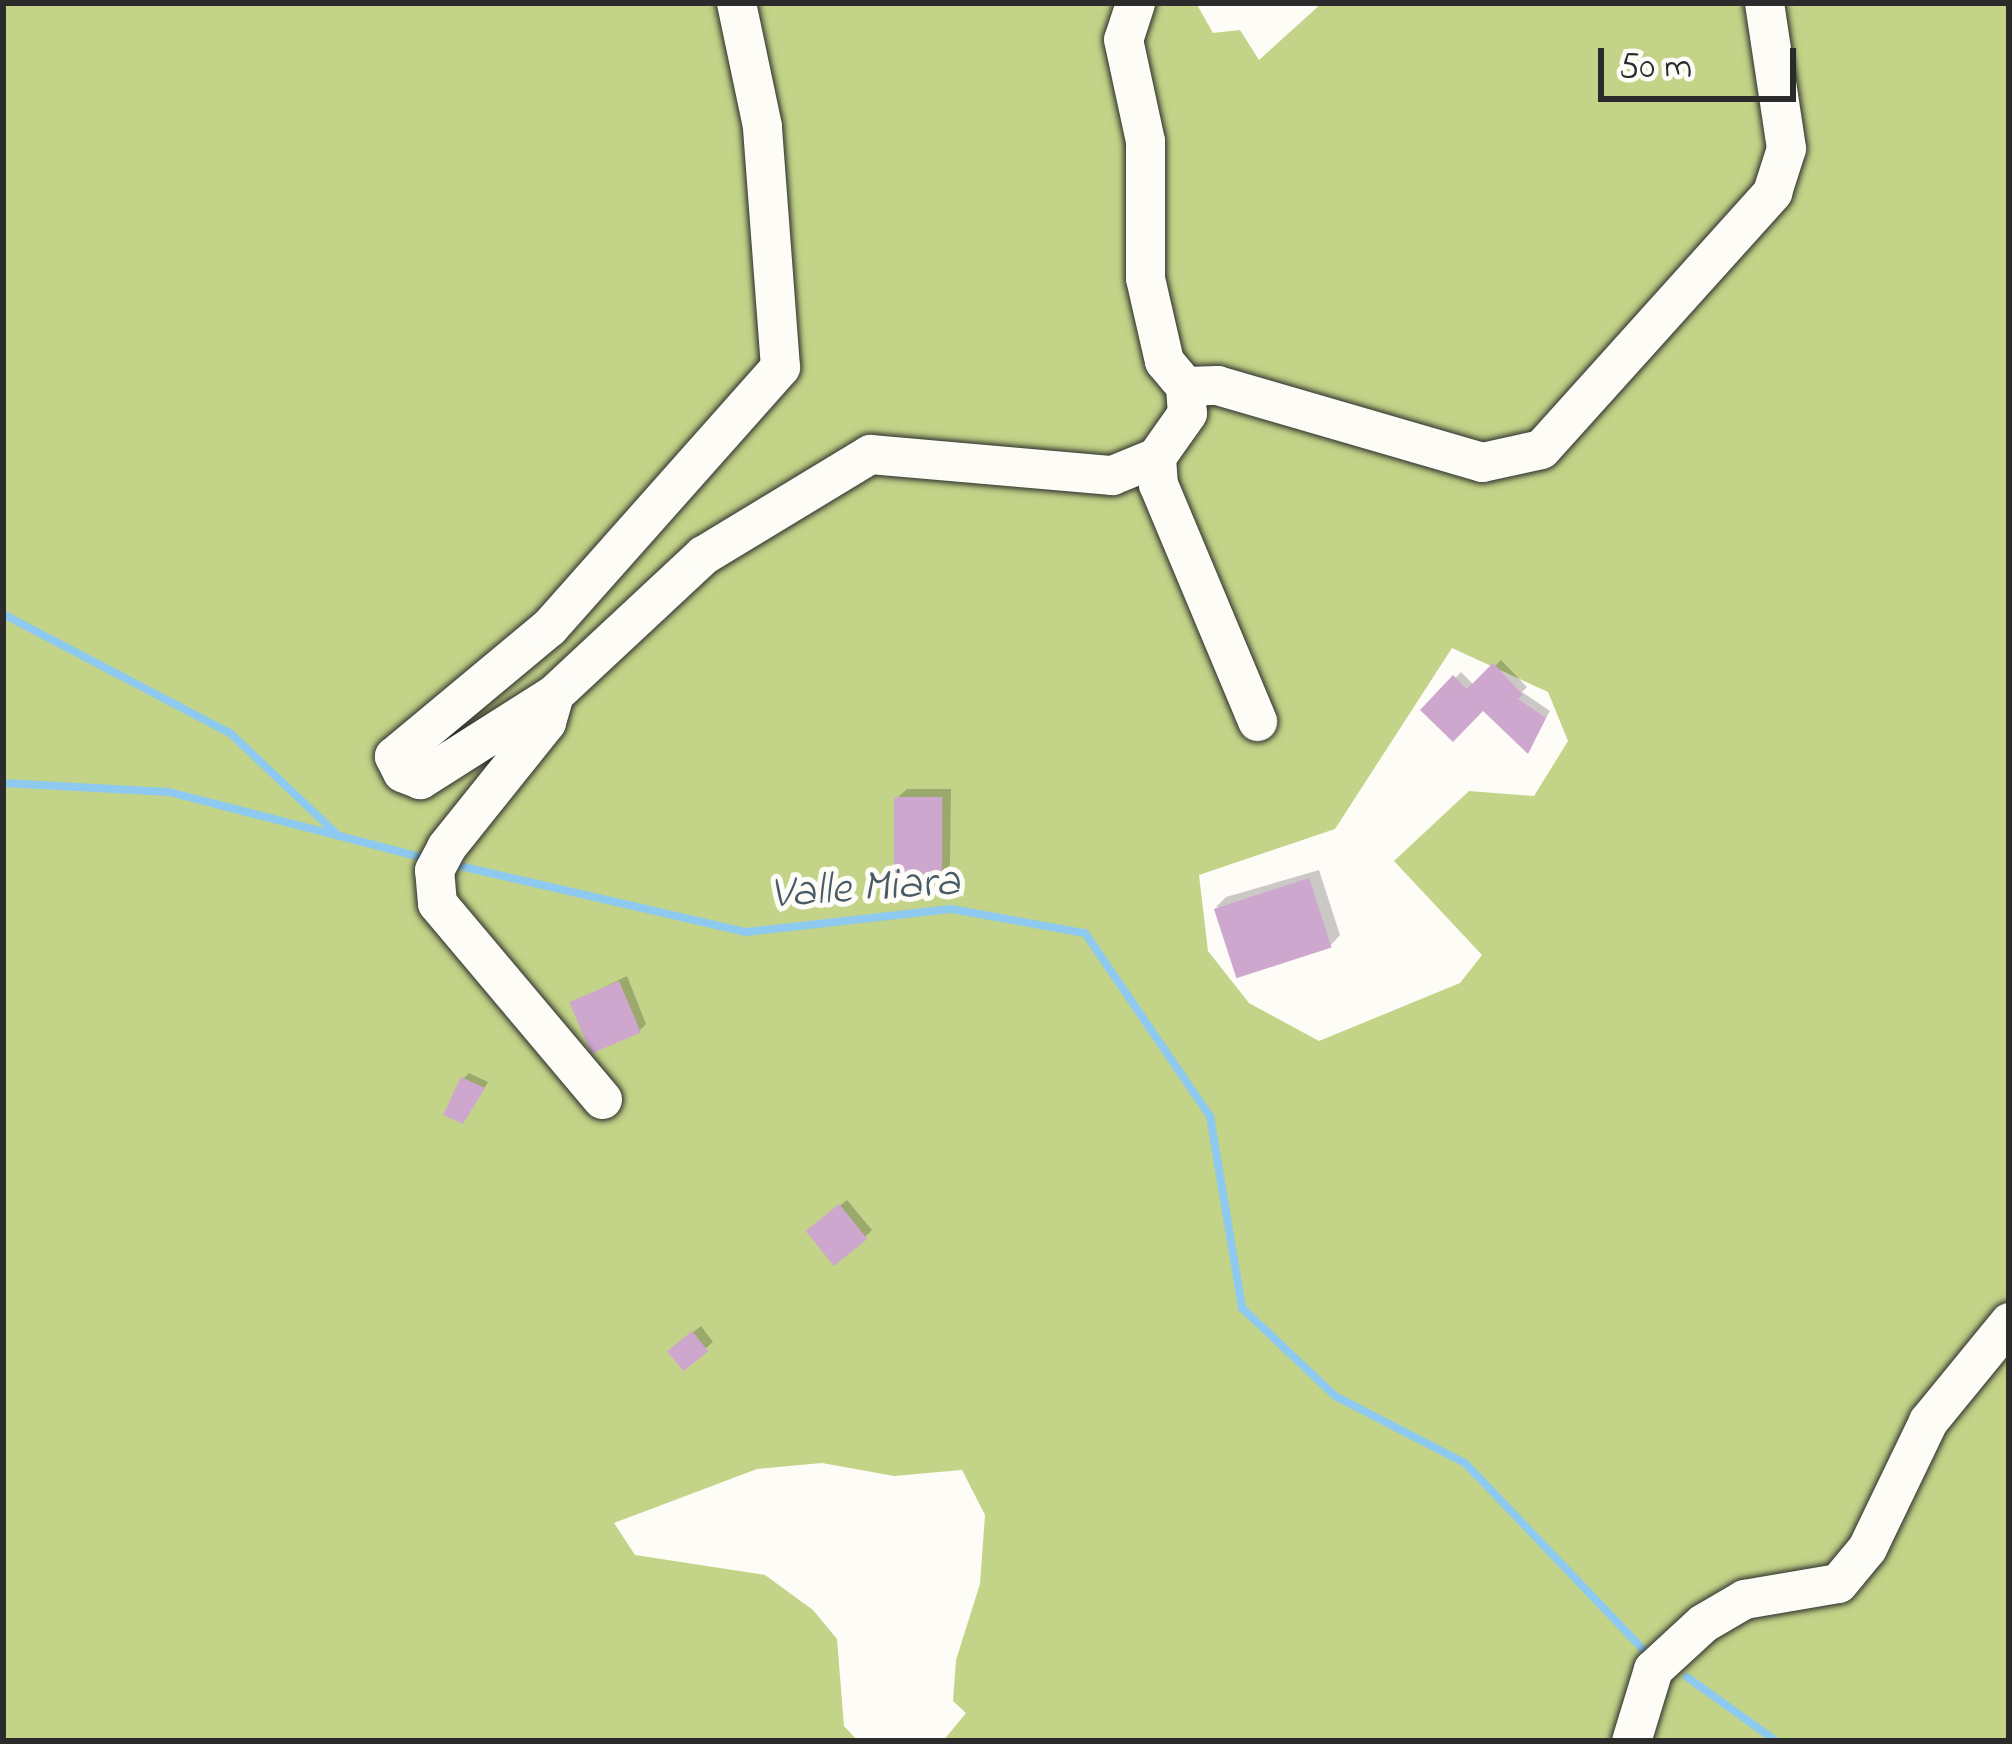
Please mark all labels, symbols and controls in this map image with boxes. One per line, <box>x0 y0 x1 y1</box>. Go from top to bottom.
scale bar <box>1604 24 1802 98</box>
text: 50 m <box>1619 42 1692 95</box>
water label: Valle Miara <box>768 856 962 924</box>

